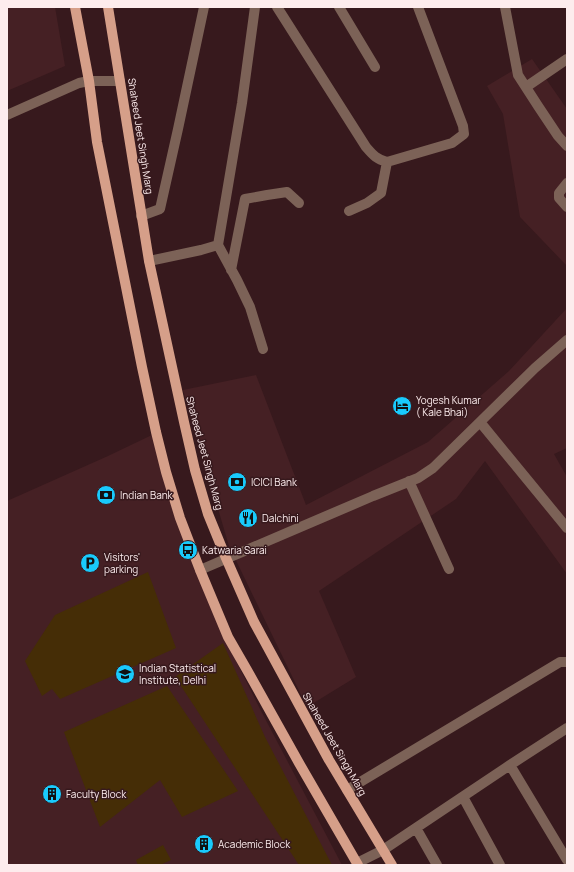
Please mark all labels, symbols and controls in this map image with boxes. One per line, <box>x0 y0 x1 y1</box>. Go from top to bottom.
street label: Shaheed Jeet Singh Marg <box>125 77 157 195</box>
place label: Yogesh Kumar ( Kale Bhai) <box>416 393 481 419</box>
street label: Shaheed Jeet Singh Marg <box>183 395 227 511</box>
hotel icon: Yogesh Kumar ( Kale Bhai) <box>391 395 413 417</box>
bank icon: ICICI Bank <box>226 471 248 493</box>
place label: ICICI Bank <box>251 475 298 489</box>
bank icon: Indian Bank <box>95 484 117 506</box>
place label: Indian Bank <box>120 488 174 502</box>
restaurant icon: Dalchini <box>237 507 259 529</box>
place label: Dalchini <box>262 511 299 525</box>
bus stop icon: Katwaria Sarai <box>177 539 199 561</box>
place label: Katwaria Sarai <box>202 543 267 557</box>
place label: Visitors' parking <box>104 550 140 576</box>
parking icon: Visitors' parking <box>79 552 101 574</box>
place label: Indian Statistical Institute, Delhi <box>139 661 216 687</box>
school or university icon: Indian Statistical Institute, Delhi <box>114 663 136 685</box>
street label: Shaheed Jeet Singh Marg <box>300 690 370 798</box>
building icon: Faculty Block <box>41 783 63 805</box>
place label: Faculty Block <box>66 787 127 801</box>
building icon: Academic Block <box>193 833 215 855</box>
place label: Academic Block <box>218 837 291 851</box>

